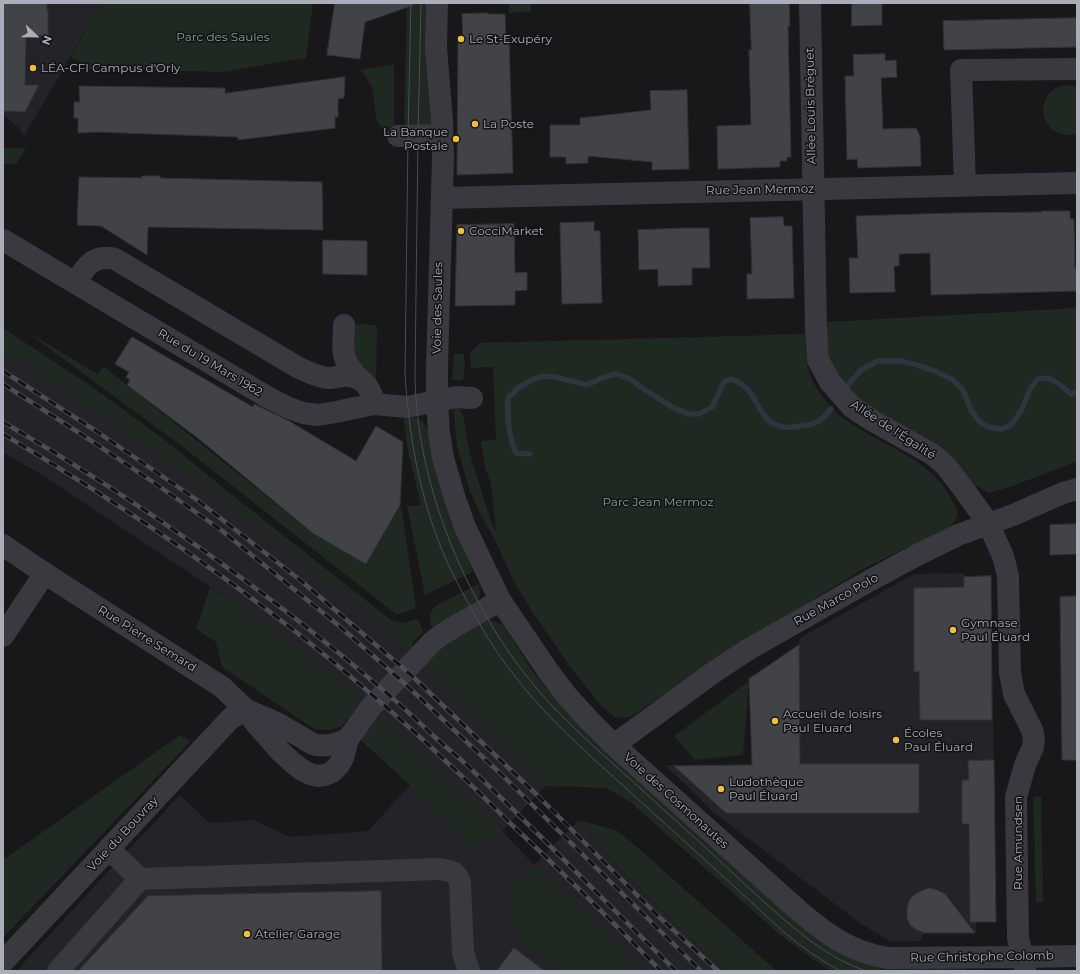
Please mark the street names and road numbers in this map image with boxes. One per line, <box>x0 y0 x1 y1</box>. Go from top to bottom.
street label: Allée Louis Bréguet <box>803 47 819 165</box>
street label: Rue Jean Mermoz <box>706 182 814 198</box>
street label: Voie des Saules <box>430 262 446 354</box>
street label: Rue du 19 Mars 1962 <box>155 326 265 400</box>
street label: Allée de l'Égalité <box>848 397 938 463</box>
street label: Rue Marco Polo <box>791 571 881 629</box>
street label: Rue Pierre Semard <box>95 603 199 675</box>
street label: Voie des Cosmonautes <box>621 750 731 852</box>
street label: Voie du Bouvray <box>85 794 161 874</box>
street label: Rue Amundsen <box>1011 796 1025 890</box>
street label: Rue Christophe Colomb <box>910 949 1054 965</box>

